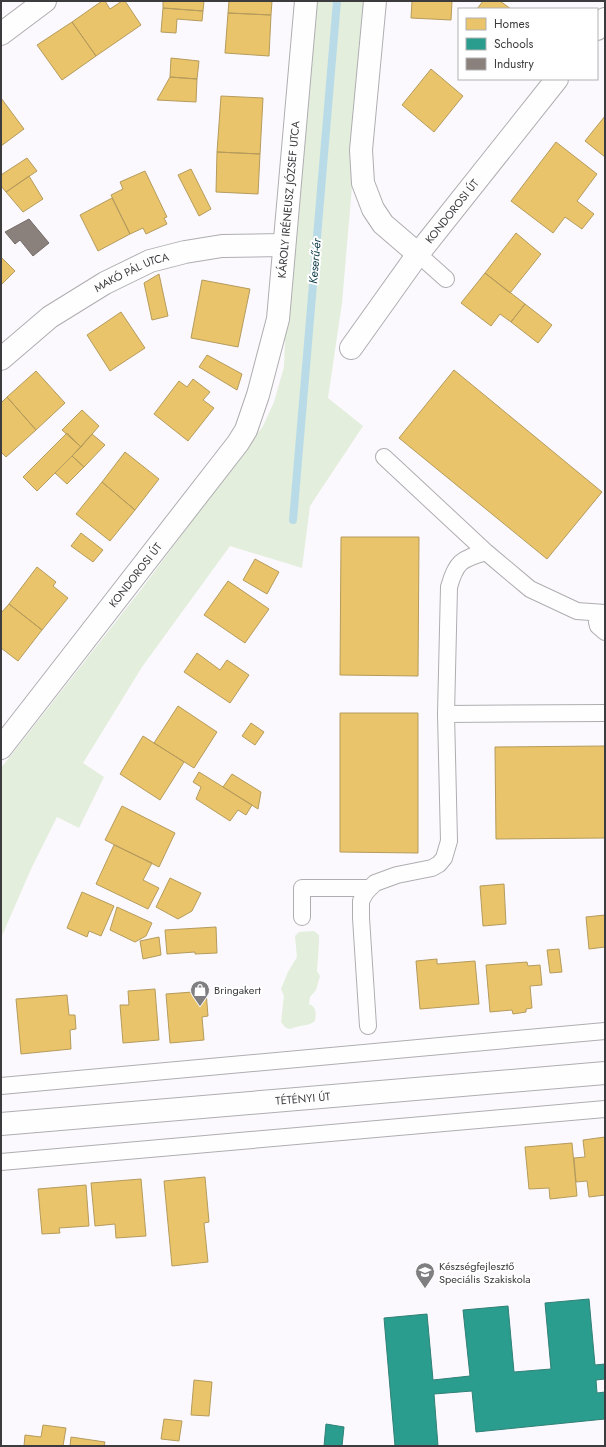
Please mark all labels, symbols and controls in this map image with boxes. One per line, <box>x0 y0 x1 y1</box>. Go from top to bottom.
legend <box>458 8 598 80</box>
text: Homes <box>494 15 530 33</box>
text: Schools <box>494 35 533 53</box>
text: Industry <box>494 55 535 73</box>
street label: KÁROLY IRÉNEUSZ JÓZSEF UTCA <box>274 120 303 279</box>
street label: KONDOROSI ÚT <box>421 176 482 247</box>
water label: Keserű-ér <box>304 237 326 284</box>
street label: MAKÓ PÁL UTCA <box>91 248 171 296</box>
street label: KONDOROSI ÚT <box>105 539 166 611</box>
shop icon: Bringakert <box>189 979 211 1007</box>
place label: Bringakert <box>214 982 261 998</box>
street label: TÉTÉNYI ÚT <box>275 1088 331 1109</box>
place label: Készségfejlesztő Speciális Szakiskola <box>439 1258 531 1287</box>
school or university icon: Készségfejlesztő Speciális Szakiskola <box>414 1261 436 1289</box>

